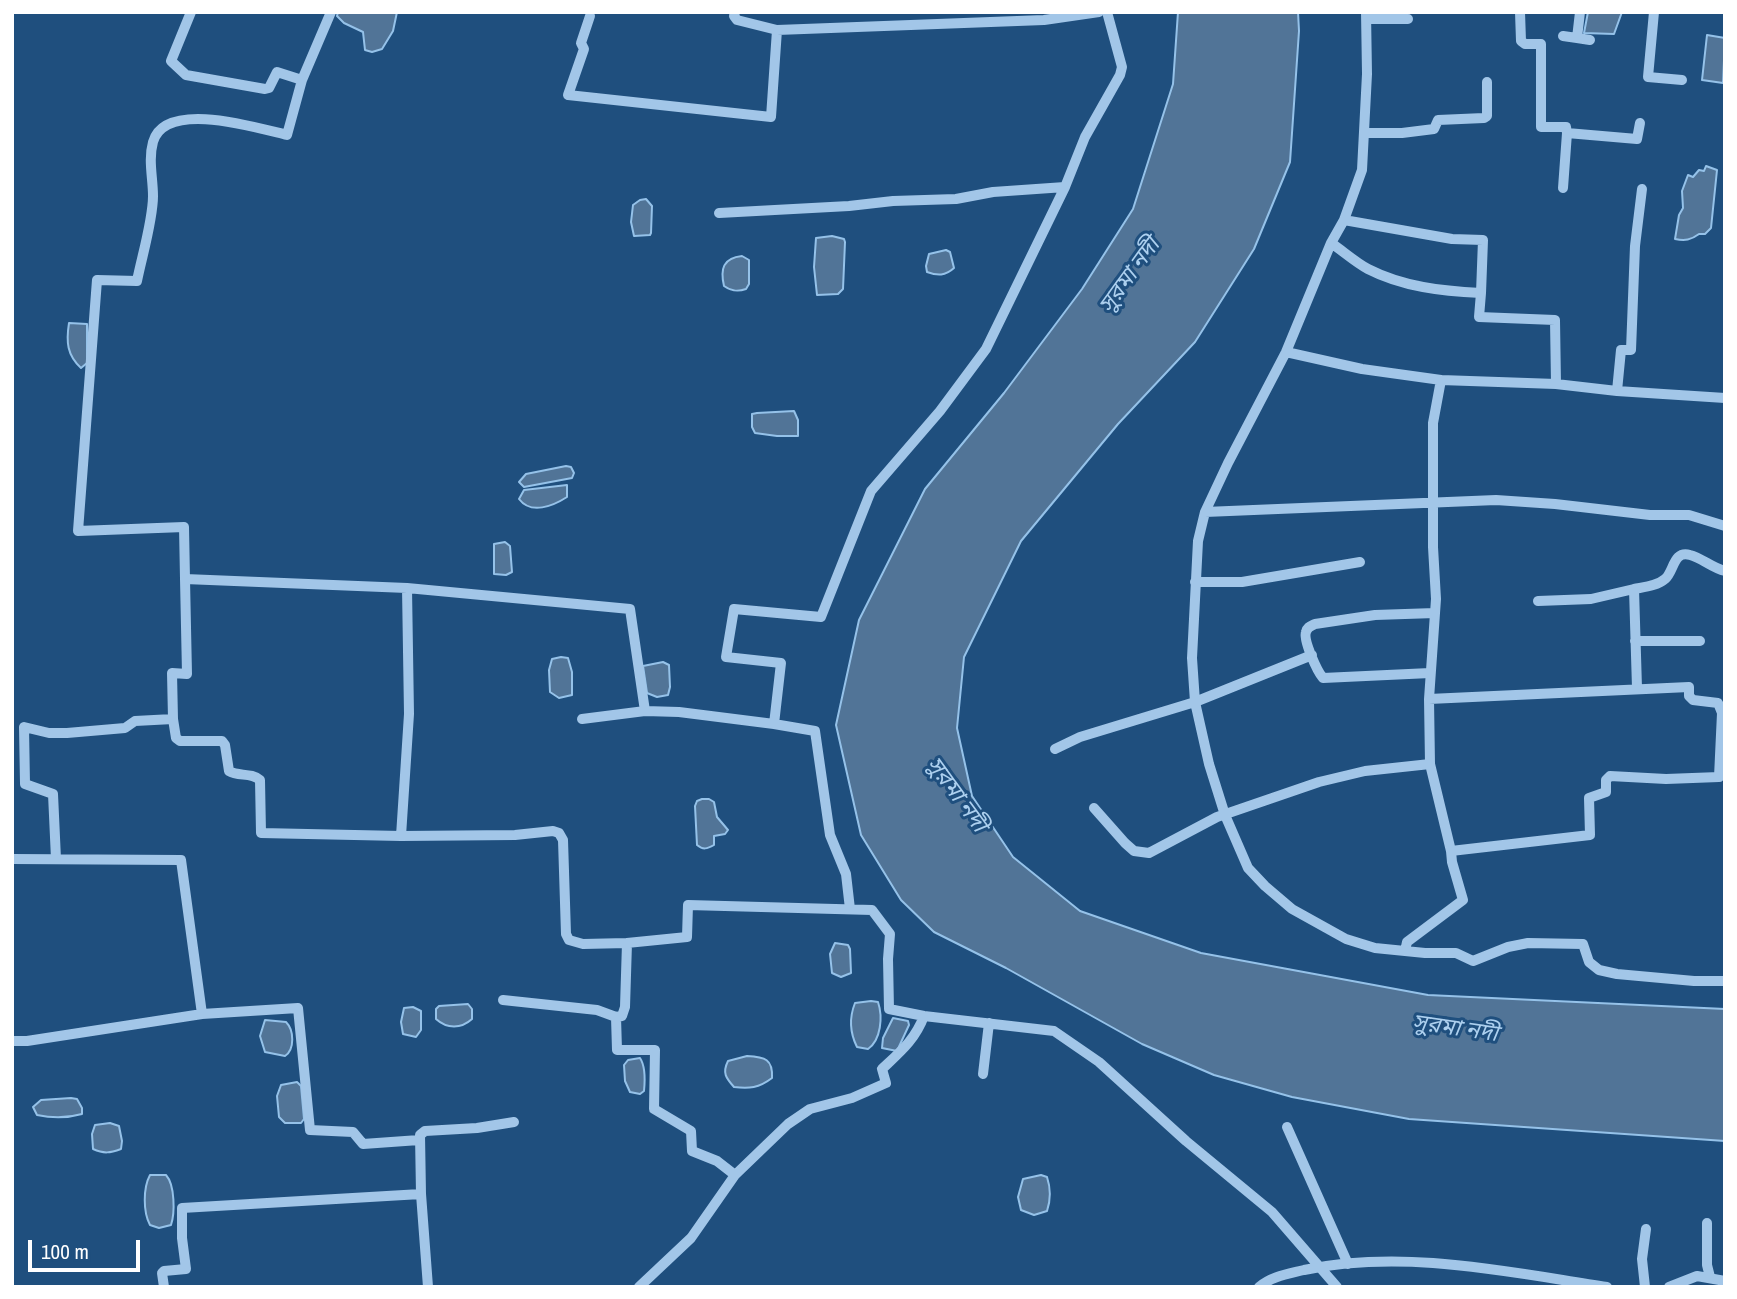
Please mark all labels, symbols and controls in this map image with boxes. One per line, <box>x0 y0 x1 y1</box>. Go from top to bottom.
water label: সুরমা নদী <box>1094 233 1166 319</box>
water label: সুরমা নদী <box>920 752 992 838</box>
water label: সুরমা নদী <box>1410 1009 1500 1049</box>
scale bar <box>32 1226 144 1270</box>
text: 100 m <box>41 1237 89 1266</box>

